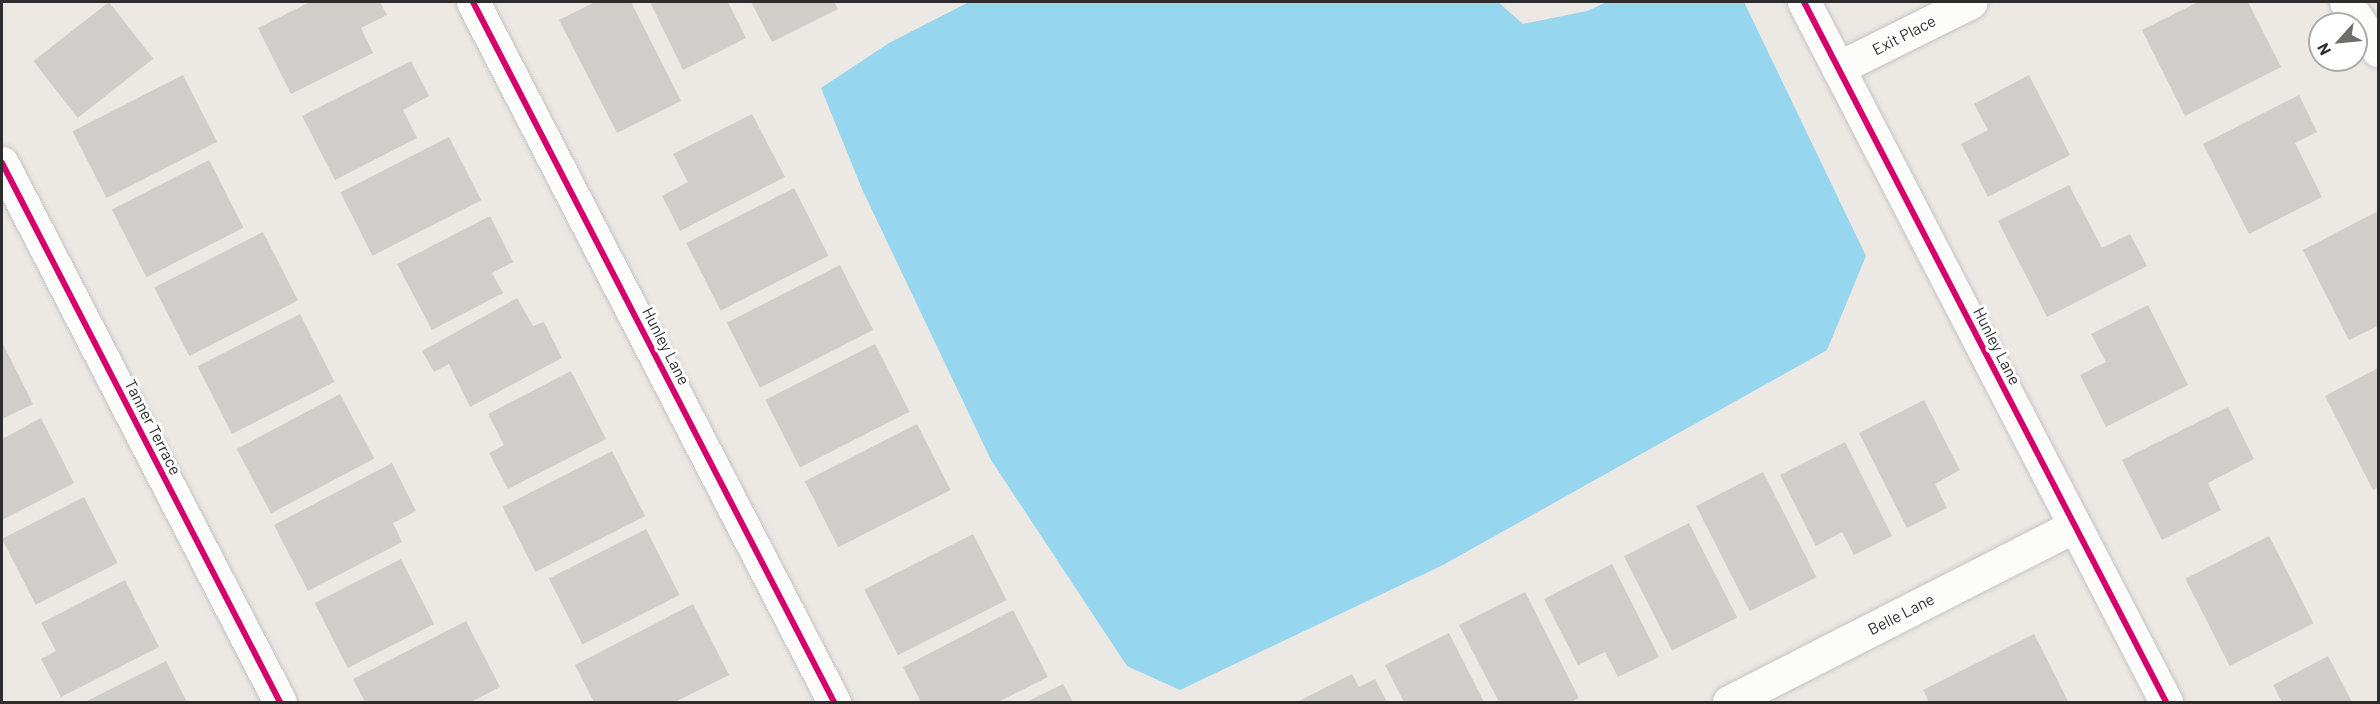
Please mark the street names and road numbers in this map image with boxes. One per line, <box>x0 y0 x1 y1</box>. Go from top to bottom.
street label: Exit Place <box>1869 11 1939 59</box>
street label: Hunley Lane <box>638 304 694 388</box>
street label: Hunley Lane <box>1969 304 2025 388</box>
street label: Tanner Terrace <box>121 376 185 478</box>
street label: Belle Lane <box>1865 589 1937 639</box>

